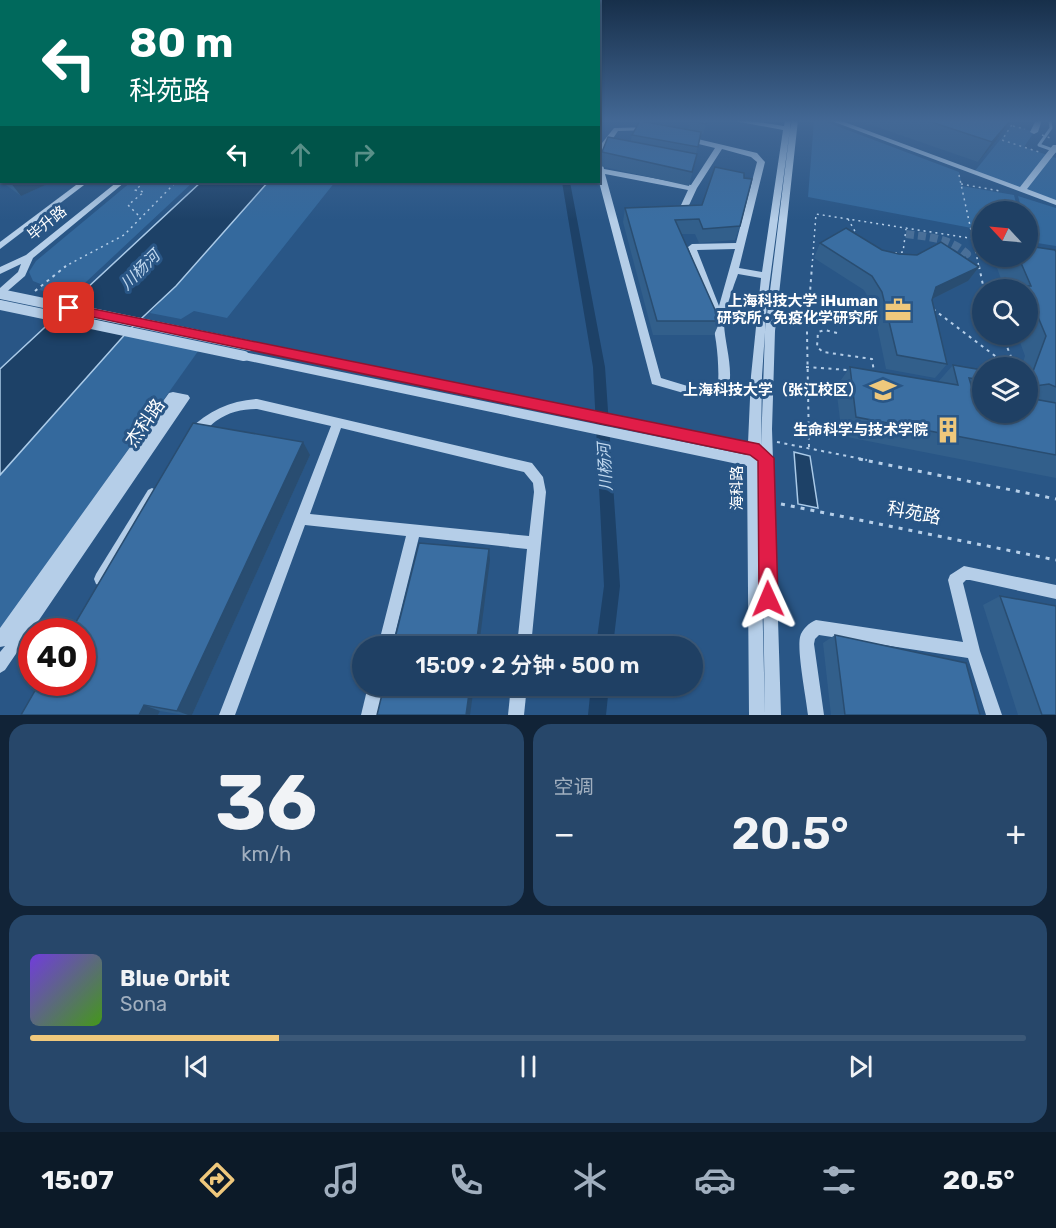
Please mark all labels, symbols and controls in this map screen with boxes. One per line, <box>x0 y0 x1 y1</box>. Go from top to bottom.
text: 80 m <box>129 18 233 68</box>
icon: left <box>30 24 108 102</box>
text: 科苑路 <box>129 75 210 107</box>
icon: left <box>221 138 254 171</box>
icon: ahead <box>284 138 317 171</box>
icon: right <box>347 138 380 171</box>
north arrow <box>972 201 1038 267</box>
map controls <box>972 201 1038 423</box>
street label: 毕升路 <box>24 202 70 244</box>
water label: 川杨河 <box>116 244 166 294</box>
button: search <box>972 279 1038 345</box>
pin <box>43 282 94 333</box>
icon: arrive <box>52 291 85 324</box>
place label: 上海科技大学 iHuman 研究所 · 免疫化学研究所 <box>717 292 878 327</box>
office icon: 上海科技大学 iHuman 研究所 · 免疫化学研究所 <box>883 295 913 325</box>
button: layers <box>972 357 1038 423</box>
school or university icon: 上海科技大学（张江校区） <box>868 375 898 405</box>
place label: 上海科技大学（张江校区） <box>683 381 863 399</box>
street label: 杰科路 <box>121 395 169 451</box>
building icon: 生命科学与技术学院 <box>933 415 963 445</box>
place label: 生命科学与技术学院 <box>793 421 928 439</box>
water label: 川杨河 <box>594 440 616 491</box>
street label: 海科路 <box>728 465 746 511</box>
street label: 科苑路 <box>885 497 943 529</box>
position arrow <box>736 567 800 631</box>
speed limit sign: 40 <box>18 618 96 696</box>
text: 15:09 · 2 分钟 · 500 m <box>415 652 640 679</box>
text: 36 <box>215 756 317 849</box>
text: 空调 <box>554 775 594 799</box>
text: 20.5° <box>732 807 849 860</box>
text: − <box>554 814 575 853</box>
text: + <box>1005 814 1026 853</box>
text: km/h <box>241 842 291 866</box>
text: Blue Orbit <box>120 965 230 992</box>
text: Sona <box>120 992 167 1016</box>
icon: previous <box>180 1050 213 1083</box>
icon: pause <box>512 1050 545 1083</box>
icon: next <box>844 1050 877 1083</box>
icon: directions <box>196 1159 238 1201</box>
icon: music <box>321 1159 363 1201</box>
icon: phone <box>445 1159 487 1201</box>
icon: climate <box>569 1159 611 1201</box>
icon: car <box>694 1159 736 1201</box>
icon: filters <box>818 1159 860 1201</box>
text: 15:07 <box>41 1164 114 1196</box>
text: 20.5° <box>943 1164 1015 1196</box>

